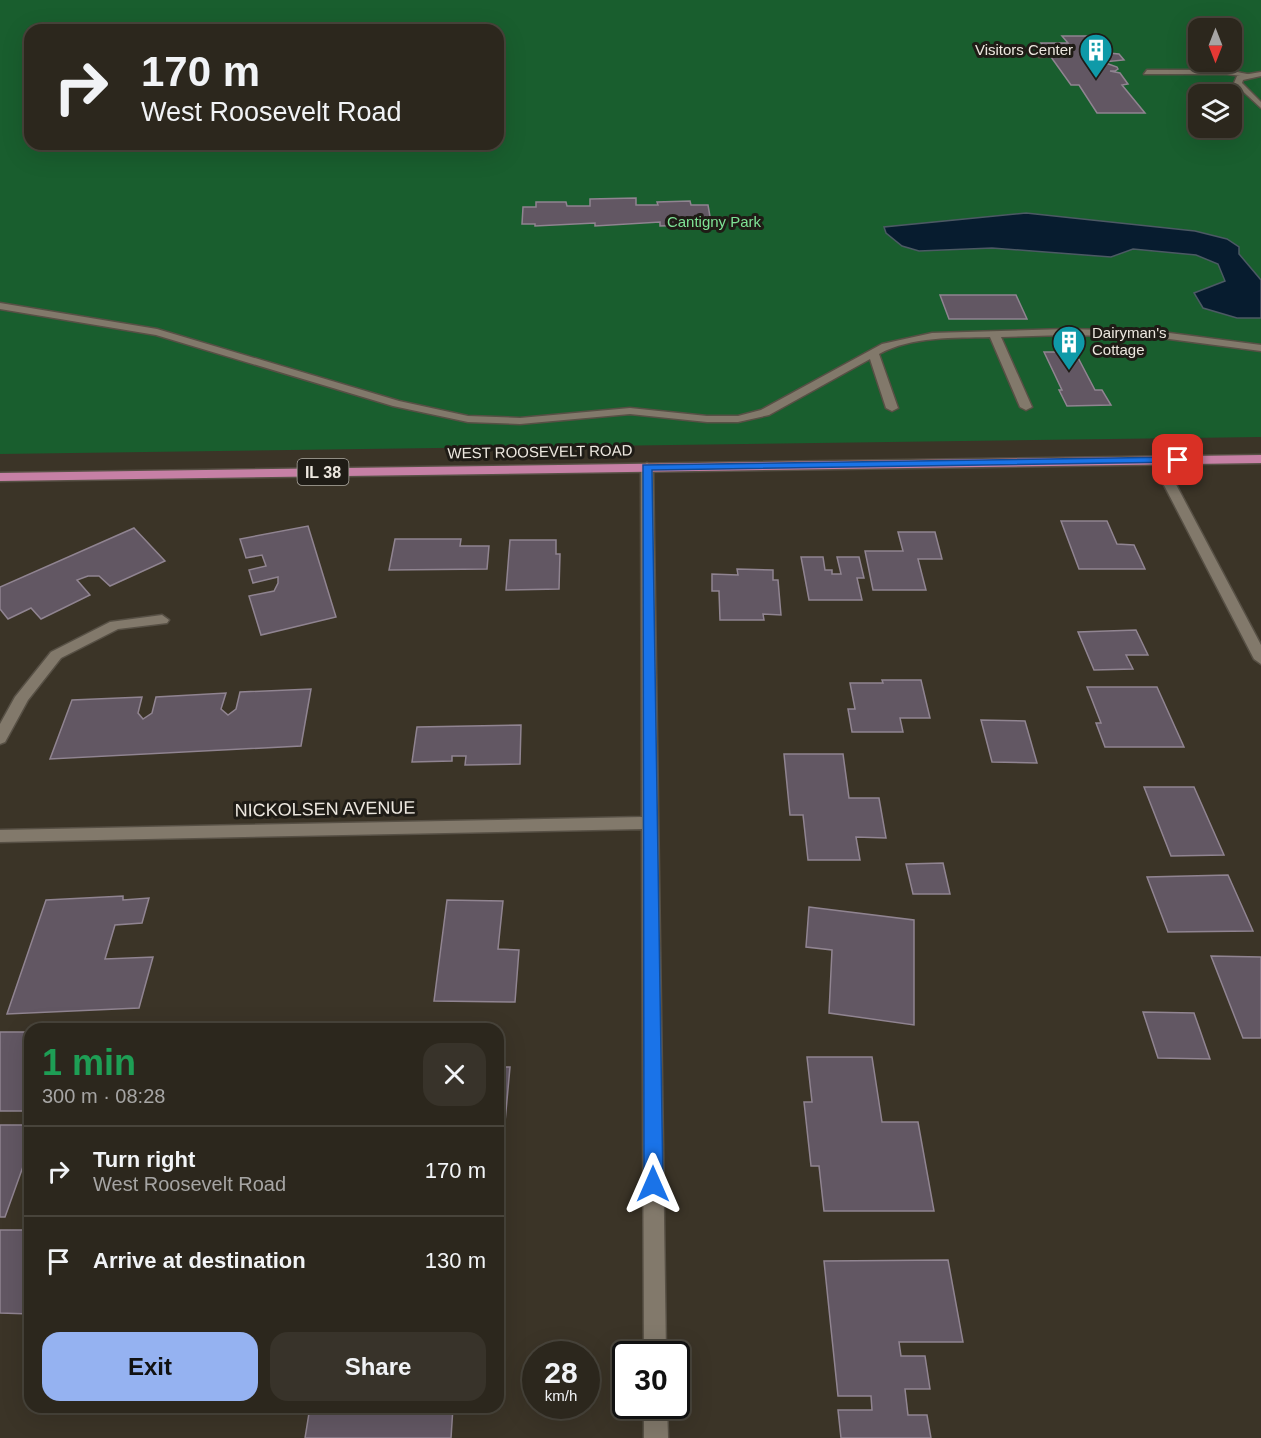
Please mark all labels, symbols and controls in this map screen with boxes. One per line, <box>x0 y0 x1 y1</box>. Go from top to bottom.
north arrow <box>1188 18 1242 72</box>
map controls <box>1188 18 1242 138</box>
building icon: Visitors Center <box>1078 32 1114 79</box>
place label: Visitors Center <box>975 41 1073 58</box>
icon: right <box>42 48 120 126</box>
text: 170 m <box>141 48 260 95</box>
button: layers <box>1188 84 1242 138</box>
text: West Roosevelt Road <box>141 97 402 127</box>
park label: Cantigny Park <box>667 213 762 230</box>
building icon: Dairyman's Cottage <box>1051 324 1087 371</box>
place label: Dairyman's Cottage <box>1092 324 1167 358</box>
pin <box>1152 434 1203 485</box>
street label: WEST ROOSEVELT ROAD <box>447 441 633 462</box>
icon: arrive <box>1161 443 1194 476</box>
road number: IL 38 <box>298 459 348 485</box>
street label: NICKOLSEN AVENUE <box>234 797 416 821</box>
text: 1 min <box>42 1042 136 1083</box>
button: close <box>423 1043 486 1106</box>
text: 300 m · 08:28 <box>42 1085 165 1107</box>
text: Turn right <box>93 1147 195 1172</box>
position arrow <box>621 1152 685 1216</box>
icon: right <box>42 1155 75 1188</box>
text: 170 m <box>425 1158 486 1183</box>
text: West Roosevelt Road <box>93 1173 286 1195</box>
icon: arrive <box>42 1245 75 1278</box>
text: Arrive at destination <box>93 1248 306 1273</box>
text: 130 m <box>425 1248 486 1273</box>
button: Exit <box>42 1332 258 1401</box>
button: Share <box>270 1332 486 1401</box>
speed limit sign: 30 <box>612 1341 690 1419</box>
text: 28 <box>544 1356 578 1389</box>
text: km/h <box>545 1387 577 1404</box>

